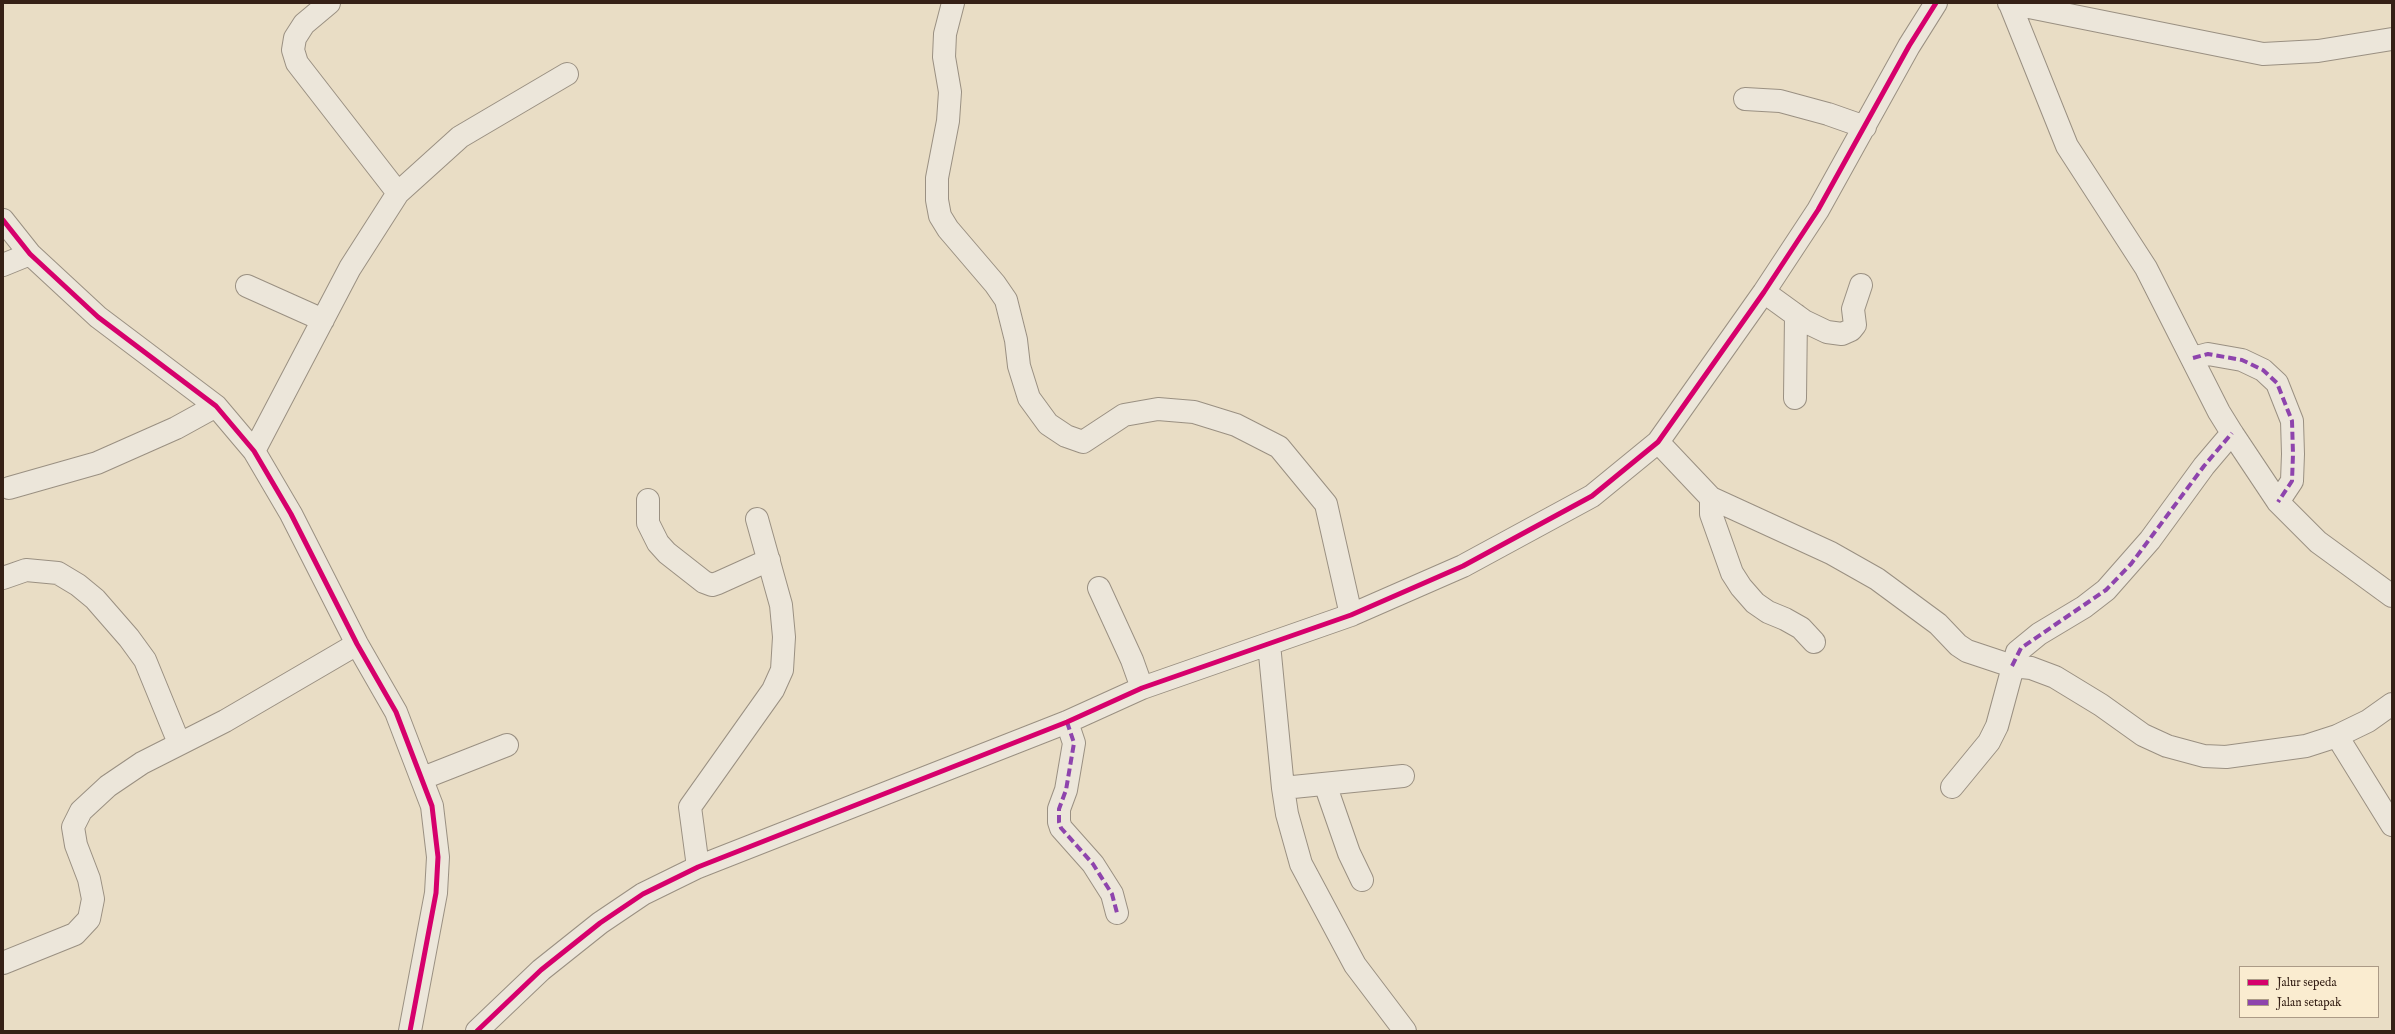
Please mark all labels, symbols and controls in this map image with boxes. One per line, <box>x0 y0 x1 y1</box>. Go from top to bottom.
legend <box>2239 966 2379 1018</box>
text: Jalur sepeda <box>2277 975 2337 990</box>
text: Jalan setapak <box>2277 995 2341 1010</box>

